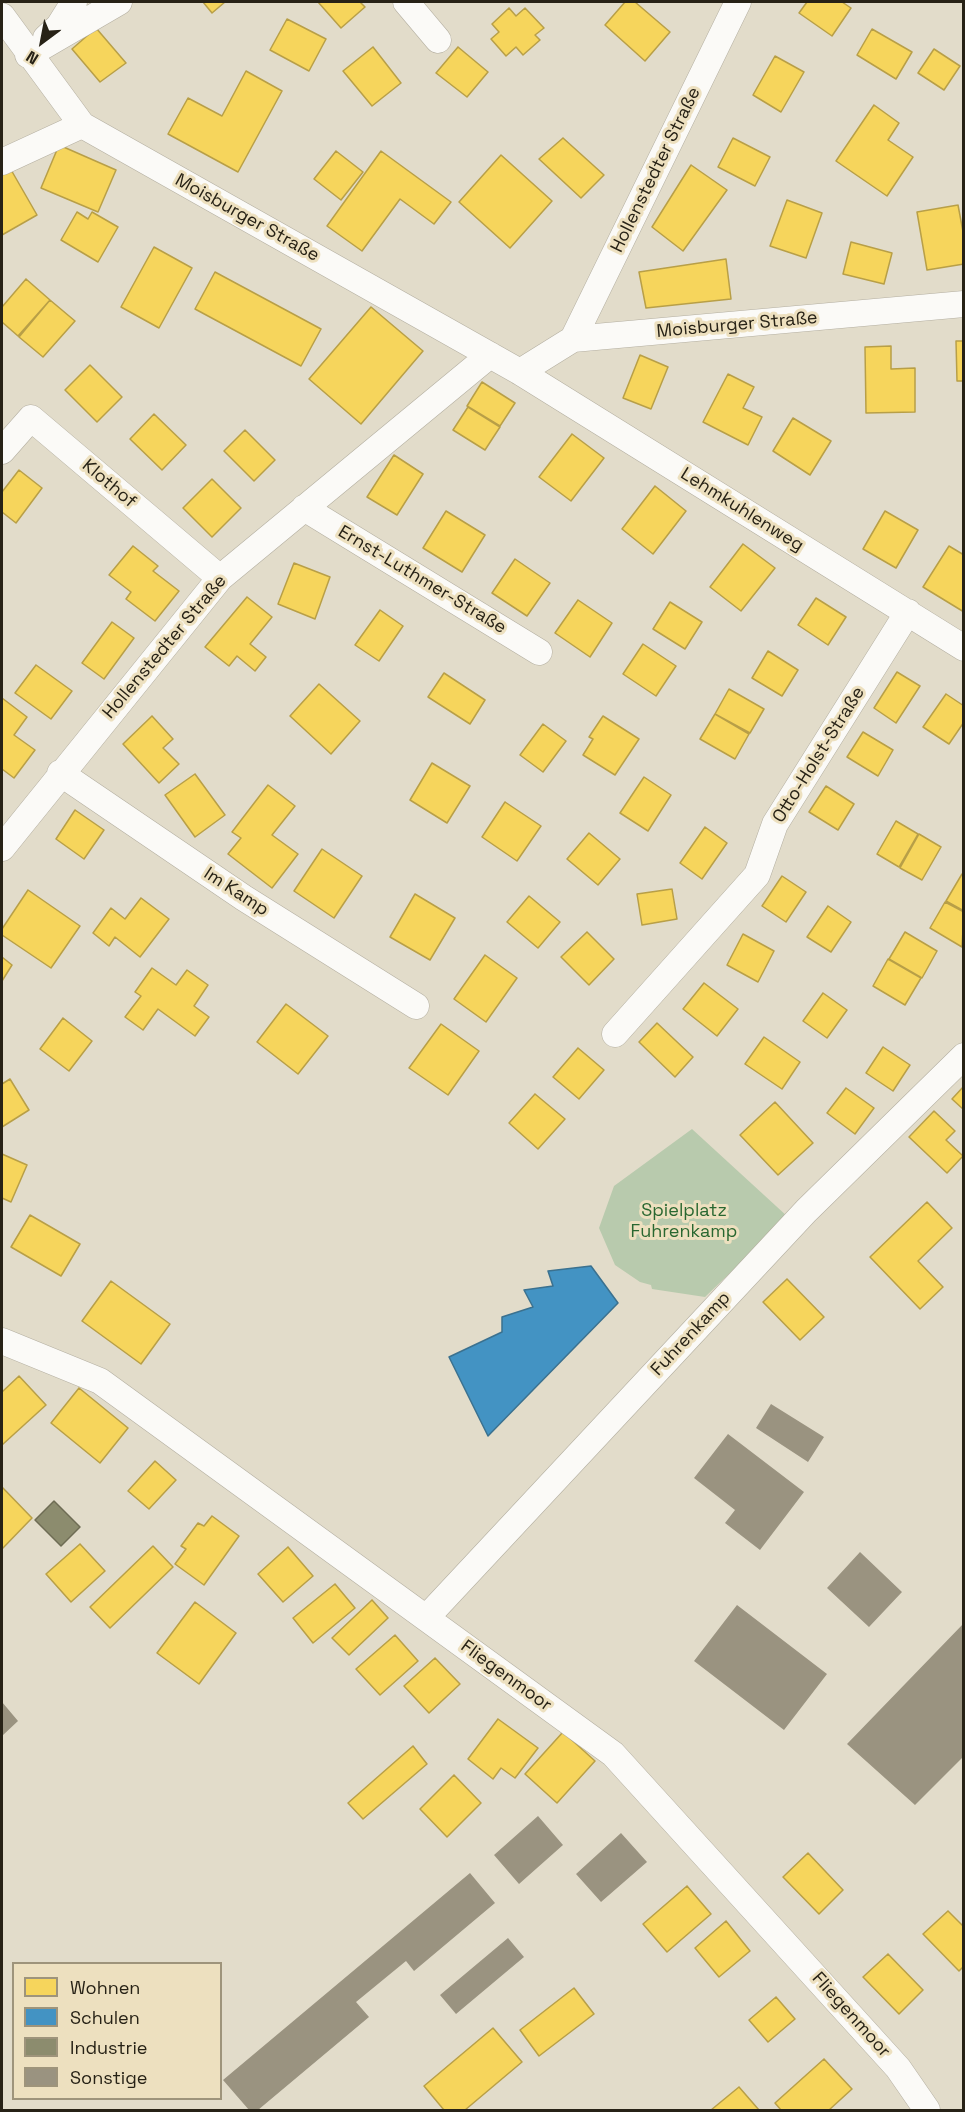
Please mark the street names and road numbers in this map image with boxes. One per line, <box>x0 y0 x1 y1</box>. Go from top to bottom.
street label: Hollenstedter Straße <box>607 84 705 256</box>
street label: Moisburger Straße <box>171 169 323 267</box>
street label: Moisburger Straße <box>656 307 818 343</box>
street label: Klothof <box>77 455 141 513</box>
street label: Lehmkuhlenweg <box>676 463 808 557</box>
street label: Ernst-Luthmer-Straße <box>334 521 510 639</box>
street label: Hollenstedter Straße <box>99 571 231 723</box>
street label: Otto-Holst-Straße <box>768 683 870 827</box>
street label: Im Kamp <box>200 863 272 921</box>
street label: Fuhrenkamp <box>647 1288 735 1380</box>
street label: Fliegenmoor <box>456 1636 556 1716</box>
street label: Fliegenmoor <box>807 1968 895 2062</box>

